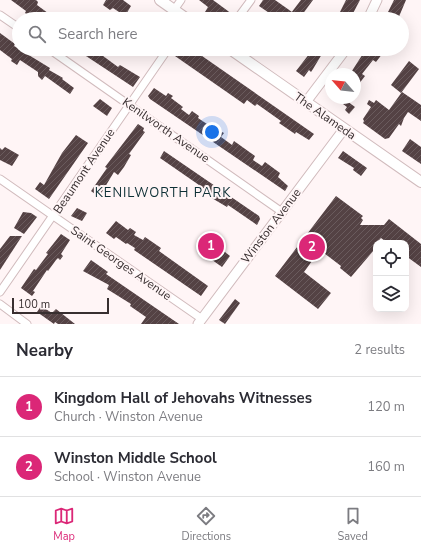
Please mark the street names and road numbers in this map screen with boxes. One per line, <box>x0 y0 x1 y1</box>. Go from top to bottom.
street label: The Alameda <box>291 89 359 143</box>
street label: Kenilworth Avenue <box>119 94 213 166</box>
street label: Beaumont Avenue <box>50 125 118 217</box>
street label: Winston Avenue <box>238 185 304 267</box>
street label: Saint Georges Avenue <box>67 222 175 304</box>

